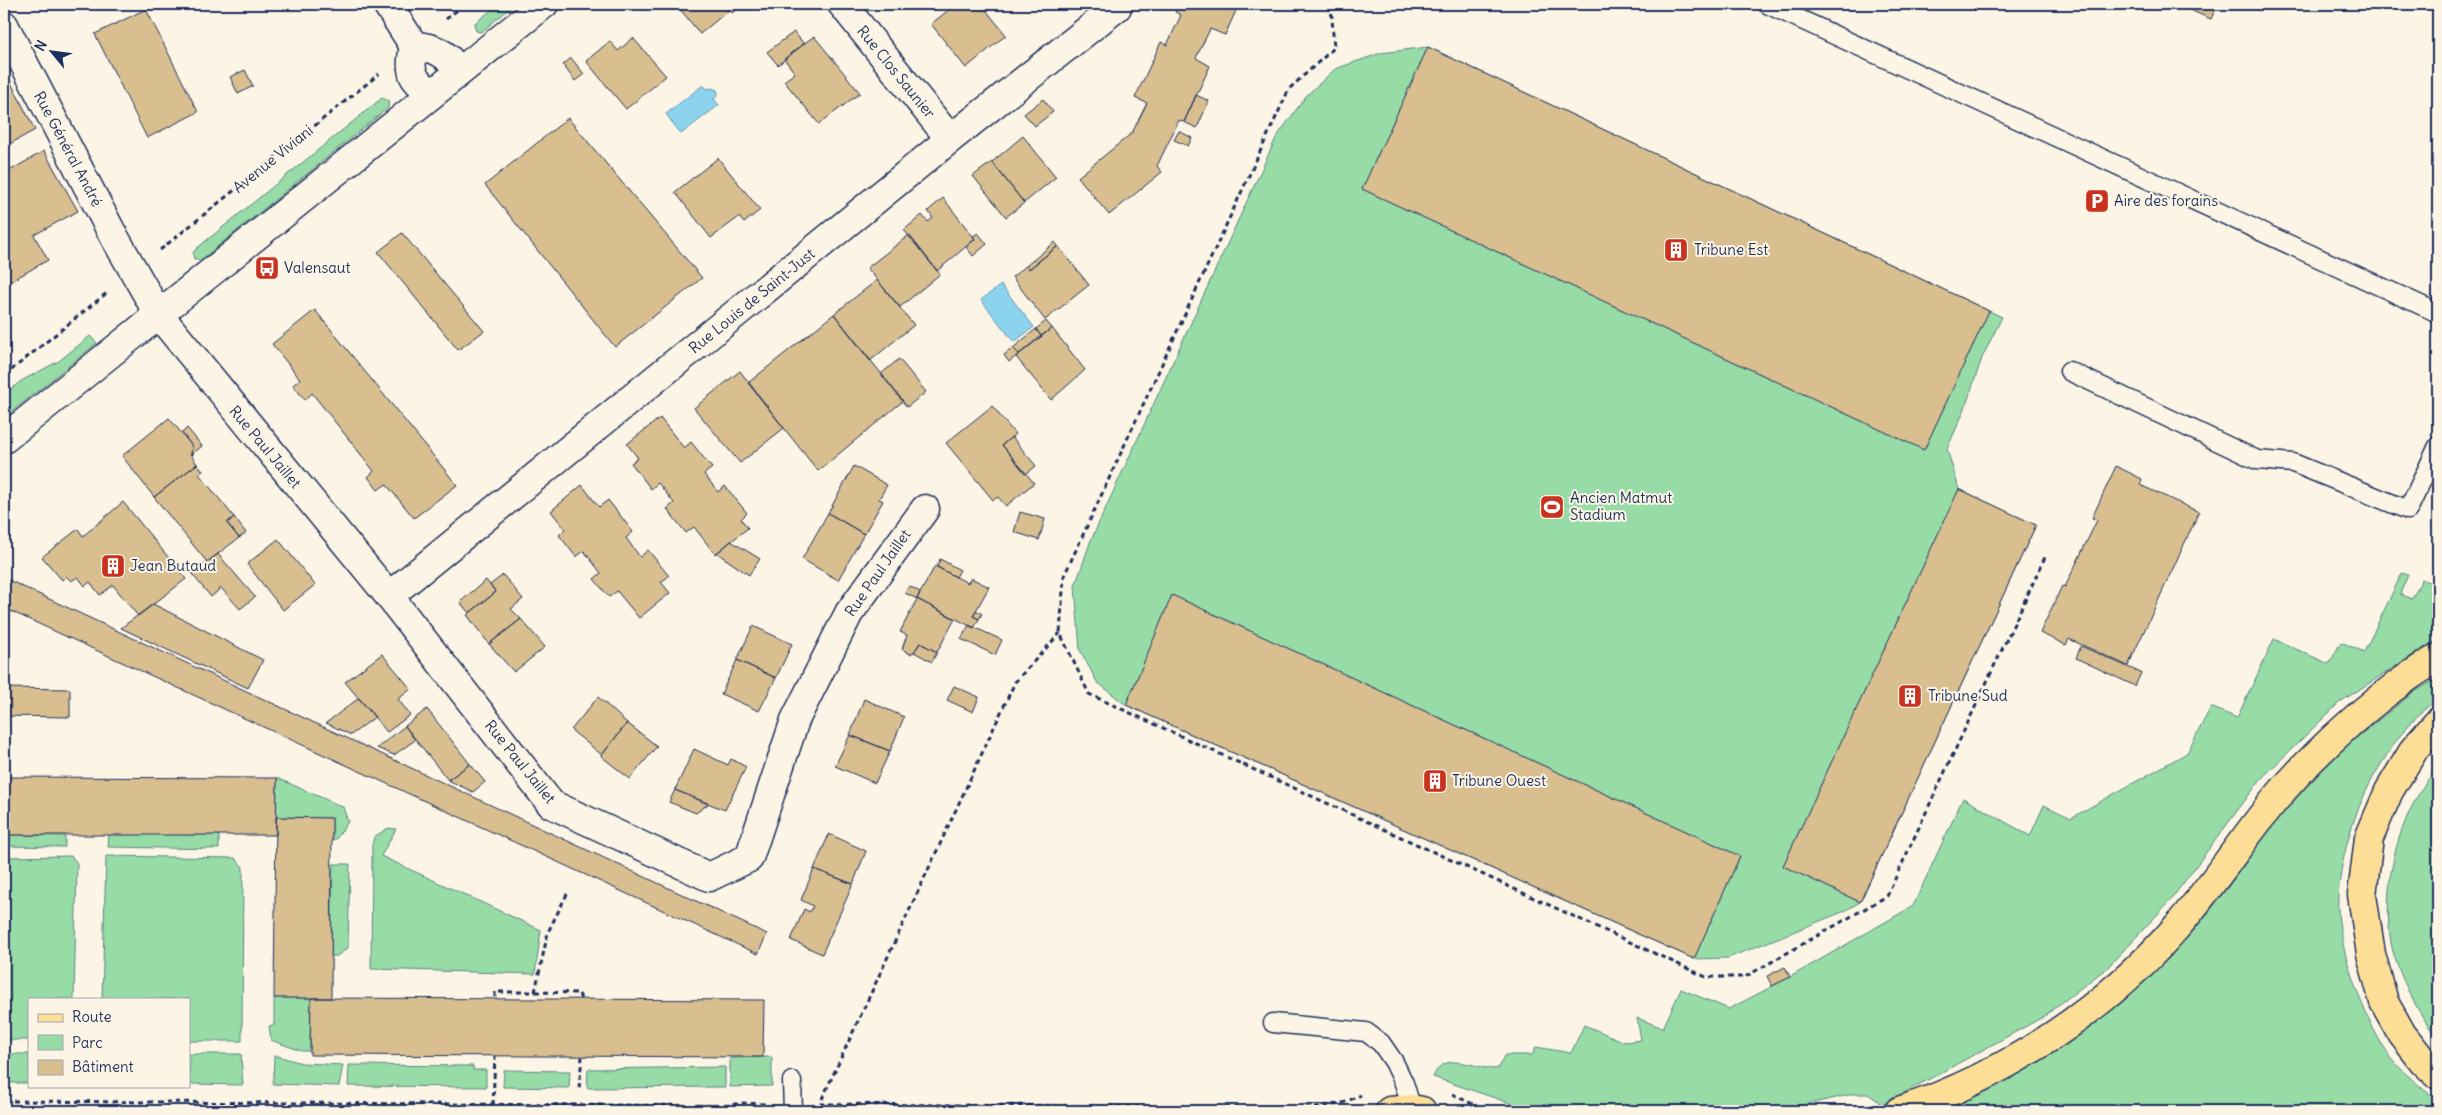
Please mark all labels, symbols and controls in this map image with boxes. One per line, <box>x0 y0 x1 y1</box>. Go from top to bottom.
street label: Rue Clos Saunier <box>853 22 940 122</box>
north arrow <box>28 28 78 78</box>
text: N <box>30 37 51 54</box>
street label: Rue Général André <box>30 88 107 210</box>
street label: Avenue Viviani <box>229 120 317 197</box>
parking icon: Aire des forains <box>2084 188 2110 214</box>
place label: Aire des forains <box>2114 191 2218 210</box>
building icon: Tribune Est <box>1663 237 1689 263</box>
place label: Tribune Est <box>1694 240 1768 259</box>
street label: Rue Louis de Saint-Just <box>685 244 819 357</box>
bus stop icon: Valensaut <box>254 255 280 281</box>
place label: Valensaut <box>284 258 351 277</box>
street label: Rue Paul Jaillet <box>225 401 305 492</box>
place label: Ancien Matmut Stadium <box>1570 488 1672 524</box>
sports icon: Ancien Matmut Stadium <box>1539 494 1565 520</box>
street label: Rue Paul Jaillet <box>841 525 915 620</box>
building icon: Jean Butaud <box>100 553 126 579</box>
place label: Jean Butaud <box>130 556 216 575</box>
building icon: Tribune Sud <box>1897 683 1923 709</box>
place label: Tribune Sud <box>1928 686 2008 705</box>
street label: Rue Paul Jaillet <box>481 716 560 807</box>
building icon: Tribune Ouest <box>1422 768 1448 794</box>
place label: Tribune Ouest <box>1452 771 1546 790</box>
legend <box>28 998 190 1088</box>
text: Route <box>72 1007 112 1026</box>
text: Parc <box>72 1033 103 1052</box>
text: Bâtiment <box>72 1057 134 1076</box>

